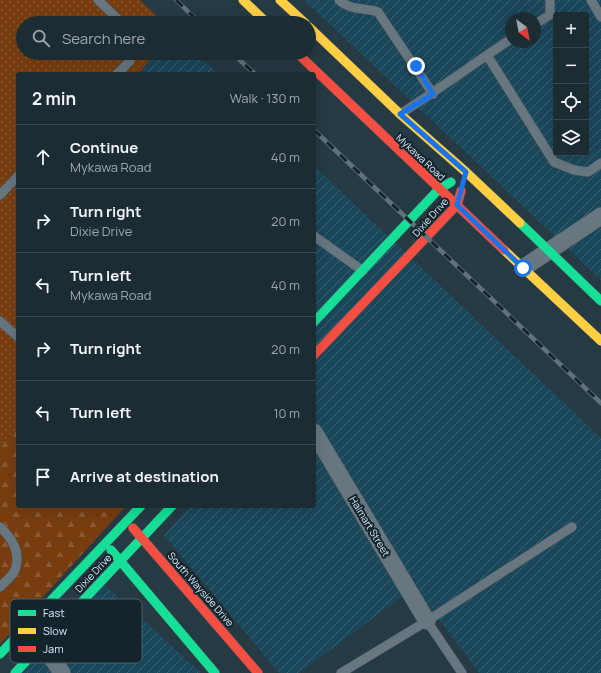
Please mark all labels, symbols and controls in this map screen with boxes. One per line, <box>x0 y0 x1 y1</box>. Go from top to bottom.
north arrow <box>505 12 541 48</box>
map controls <box>553 12 589 156</box>
button: + <box>553 12 589 48</box>
search box <box>16 16 316 60</box>
icon: search <box>30 27 52 49</box>
text: Search here <box>62 28 145 49</box>
button: − <box>553 48 589 84</box>
route end <box>407 57 425 75</box>
button: locate <box>553 84 589 120</box>
text: 2 min <box>32 87 76 110</box>
text: Walk · 130 m <box>230 89 300 107</box>
button: layers <box>553 120 589 156</box>
street label: Mykawa Road <box>393 131 449 184</box>
text: Continue <box>70 137 138 158</box>
icon: ahead <box>32 146 54 168</box>
text: 40 m <box>271 148 300 166</box>
text: Mykawa Road <box>70 158 151 176</box>
street label: Dixie Drive <box>409 194 451 239</box>
text: Turn right <box>70 201 141 222</box>
icon: right <box>32 210 54 232</box>
text: 20 m <box>271 212 300 230</box>
text: Dixie Drive <box>70 222 132 240</box>
route start <box>514 259 532 277</box>
text: Turn left <box>70 265 132 286</box>
icon: left <box>32 274 54 296</box>
text: 40 m <box>271 276 300 294</box>
text: Mykawa Road <box>70 286 151 304</box>
icon: right <box>32 338 54 360</box>
text: Turn right <box>70 338 141 359</box>
text: 20 m <box>271 340 300 358</box>
icon: left <box>32 402 54 424</box>
text: Turn left <box>70 402 132 423</box>
text: 10 m <box>273 404 300 422</box>
icon: arrive <box>32 466 54 488</box>
text: Arrive at destination <box>70 466 219 487</box>
street label: Halmart Street <box>347 493 393 559</box>
street label: South Wayside Drive <box>165 549 237 629</box>
street label: Dixie Drive <box>72 551 115 595</box>
legend <box>10 599 142 663</box>
text: Fast <box>43 605 65 620</box>
text: Slow <box>43 623 68 638</box>
text: Jam <box>43 641 64 656</box>

